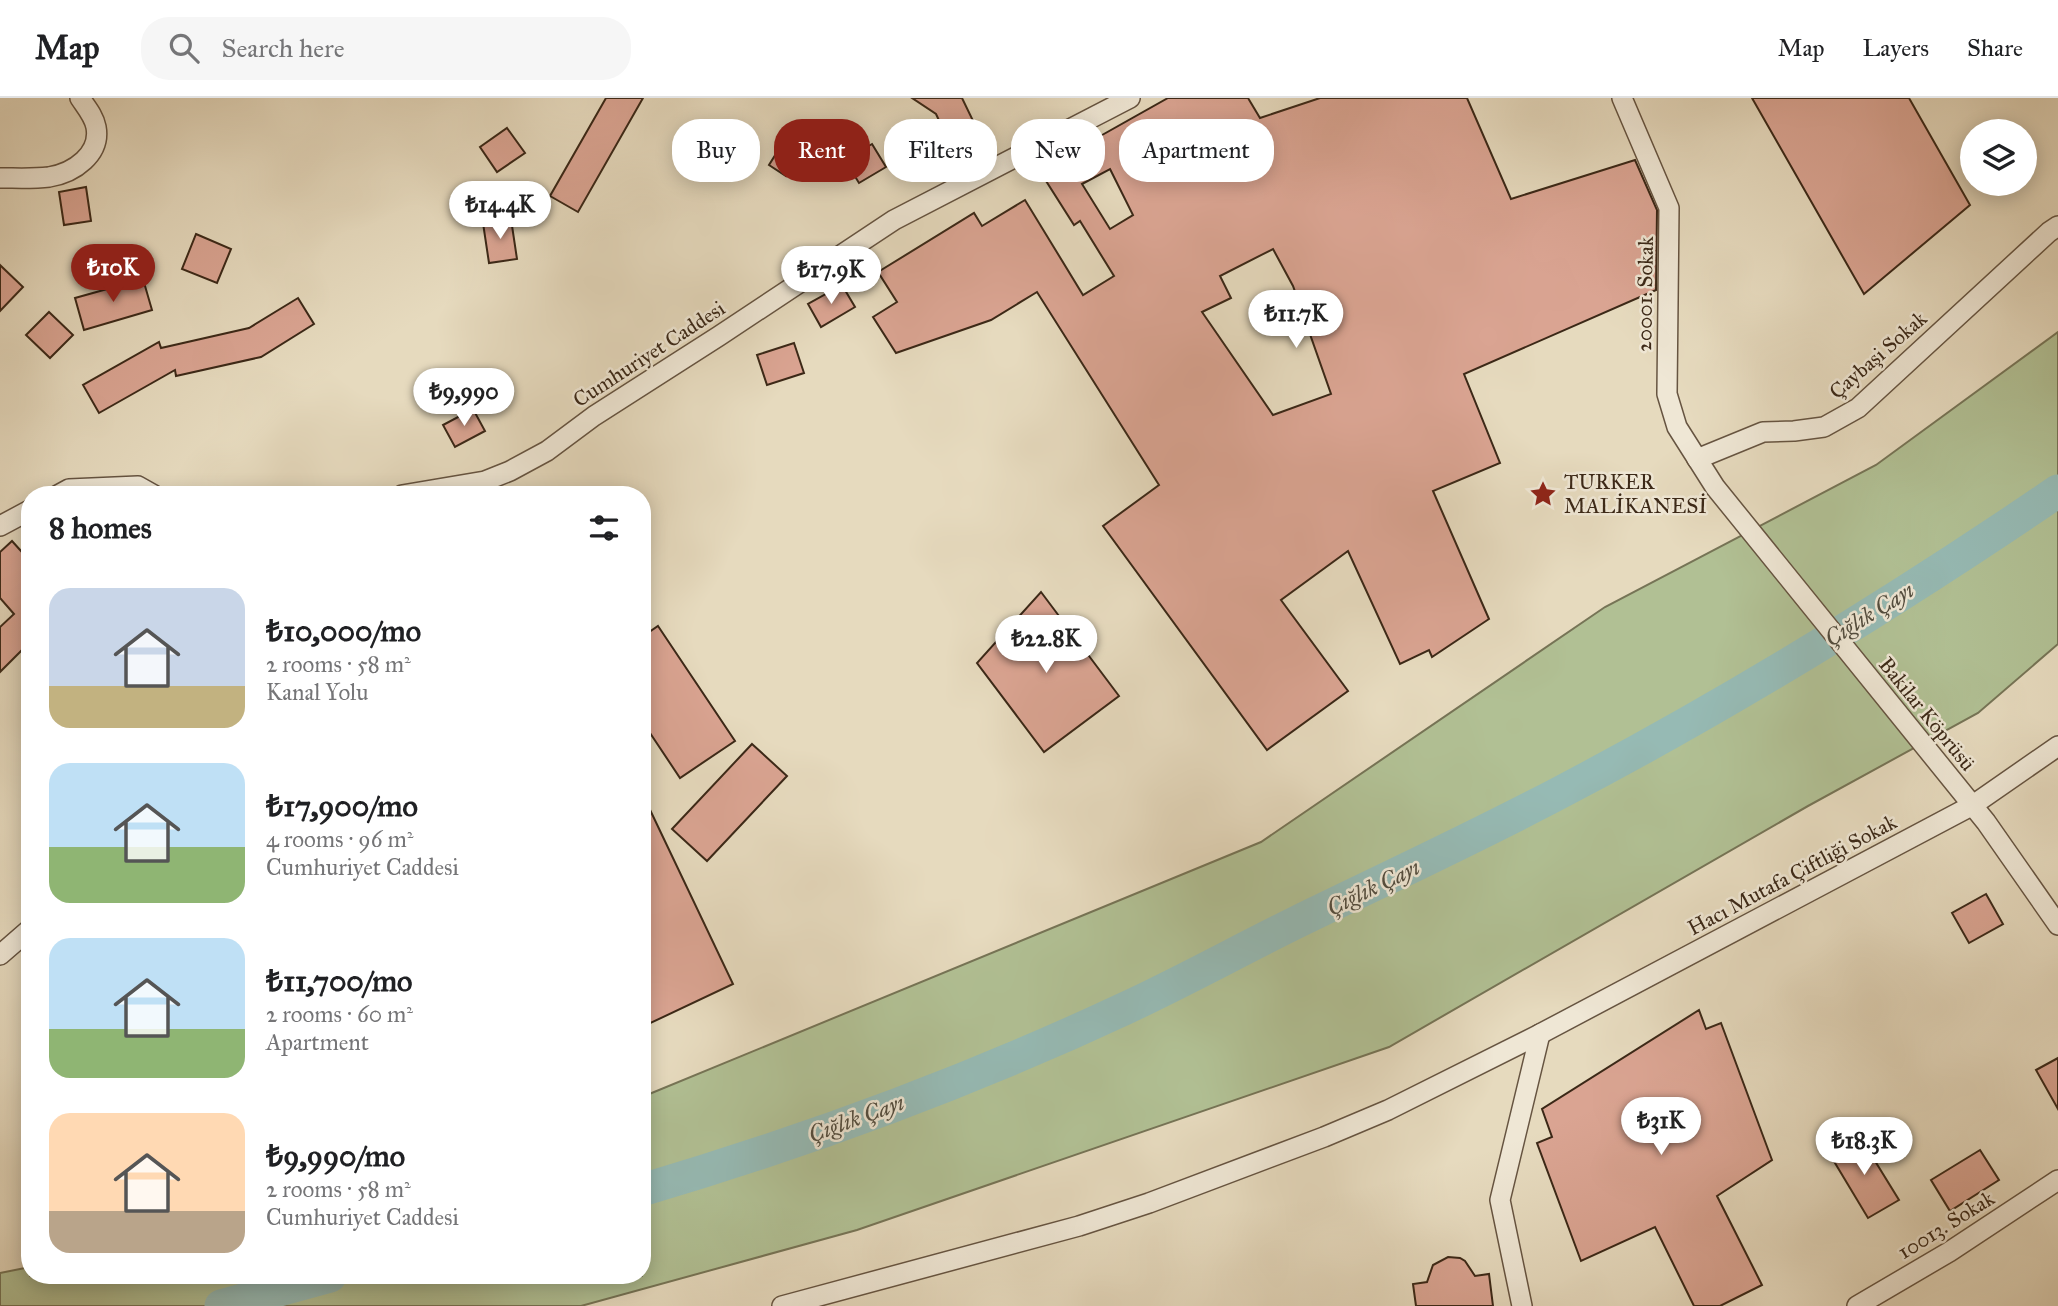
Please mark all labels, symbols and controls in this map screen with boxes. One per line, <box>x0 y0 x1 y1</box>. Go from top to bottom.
search box <box>141 17 631 80</box>
text: Map <box>35 28 99 68</box>
icon: search <box>165 29 203 67</box>
text: Search here <box>221 32 345 64</box>
text: Map <box>1778 33 1825 63</box>
text: Layers <box>1863 33 1929 63</box>
text: Share <box>1967 33 2023 63</box>
chip: Buy <box>672 119 760 182</box>
chip: Rent <box>774 119 870 182</box>
chip: Filters <box>884 119 997 182</box>
chip: New <box>1011 119 1105 182</box>
chip: Apartment <box>1119 119 1274 182</box>
map controls <box>1960 119 2037 196</box>
button: layers <box>1960 119 2037 196</box>
pin: ₺14.4K <box>443 181 557 241</box>
text: ₺14.4K <box>465 190 535 218</box>
street label: 20001. Sokak <box>1631 236 1659 352</box>
pin: ₺10K <box>72 244 154 304</box>
pin: ₺17.9K <box>774 246 888 306</box>
text: ₺10K <box>87 253 139 281</box>
text: ₺17.9K <box>797 255 865 283</box>
pin: ₺11.7K <box>1239 290 1353 350</box>
street label: Cumhuriyet Caddesi <box>568 295 730 413</box>
text: ₺11.7K <box>1264 299 1328 327</box>
street label: Çaybaşi Sokak <box>1824 305 1932 404</box>
pin: ₺9,990 <box>407 368 521 428</box>
text: ₺9,990 <box>429 377 499 405</box>
place label: TURKER MALİKANESİ <box>1564 469 1707 519</box>
place icon: TURKER MALİKANESİ <box>1528 479 1558 509</box>
icon: filters <box>585 509 623 547</box>
text: 8 homes <box>49 510 152 546</box>
water label: Çığlık Çayı <box>1819 575 1919 652</box>
text: ₺10,000/mo <box>266 613 421 649</box>
icon: home <box>105 616 189 700</box>
pin: ₺22.8K <box>989 616 1103 675</box>
text: ₺22.8K <box>1011 624 1081 652</box>
text: 2 rooms · 58 m² <box>266 650 411 678</box>
street label: Bakilar Köprüsü <box>1873 652 1981 776</box>
text: Kanal Yolu <box>266 678 368 706</box>
text: ₺17,900/mo <box>266 788 418 824</box>
icon: home <box>105 791 189 875</box>
street label: Hacı Mutafa Çiftliği Sokak <box>1683 809 1901 941</box>
text: 4 rooms · 96 m² <box>266 825 413 853</box>
water label: Çığlık Çayı <box>1322 852 1424 922</box>
text: Cumhuriyet Caddesi <box>266 853 459 881</box>
text: ₺11,700/mo <box>266 963 412 999</box>
icon: home <box>105 966 189 1050</box>
text: 2 rooms · 60 m² <box>266 1000 413 1028</box>
text: Apartment <box>266 1028 369 1056</box>
water label: Çığlık Çayı <box>804 1088 908 1148</box>
pin: ₺31K <box>1620 1098 1702 1157</box>
text: ₺31K <box>1637 1106 1685 1134</box>
pin: ₺18.3K <box>1807 1118 1921 1177</box>
text: ₺18.3K <box>1832 1126 1896 1154</box>
text: ₺9,990/mo <box>266 1138 405 1174</box>
icon: home <box>105 1141 189 1225</box>
text: 2 rooms · 58 m² <box>266 1175 411 1203</box>
street label: 10013. Sokak <box>1893 1185 1999 1265</box>
text: Cumhuriyet Caddesi <box>266 1203 459 1231</box>

